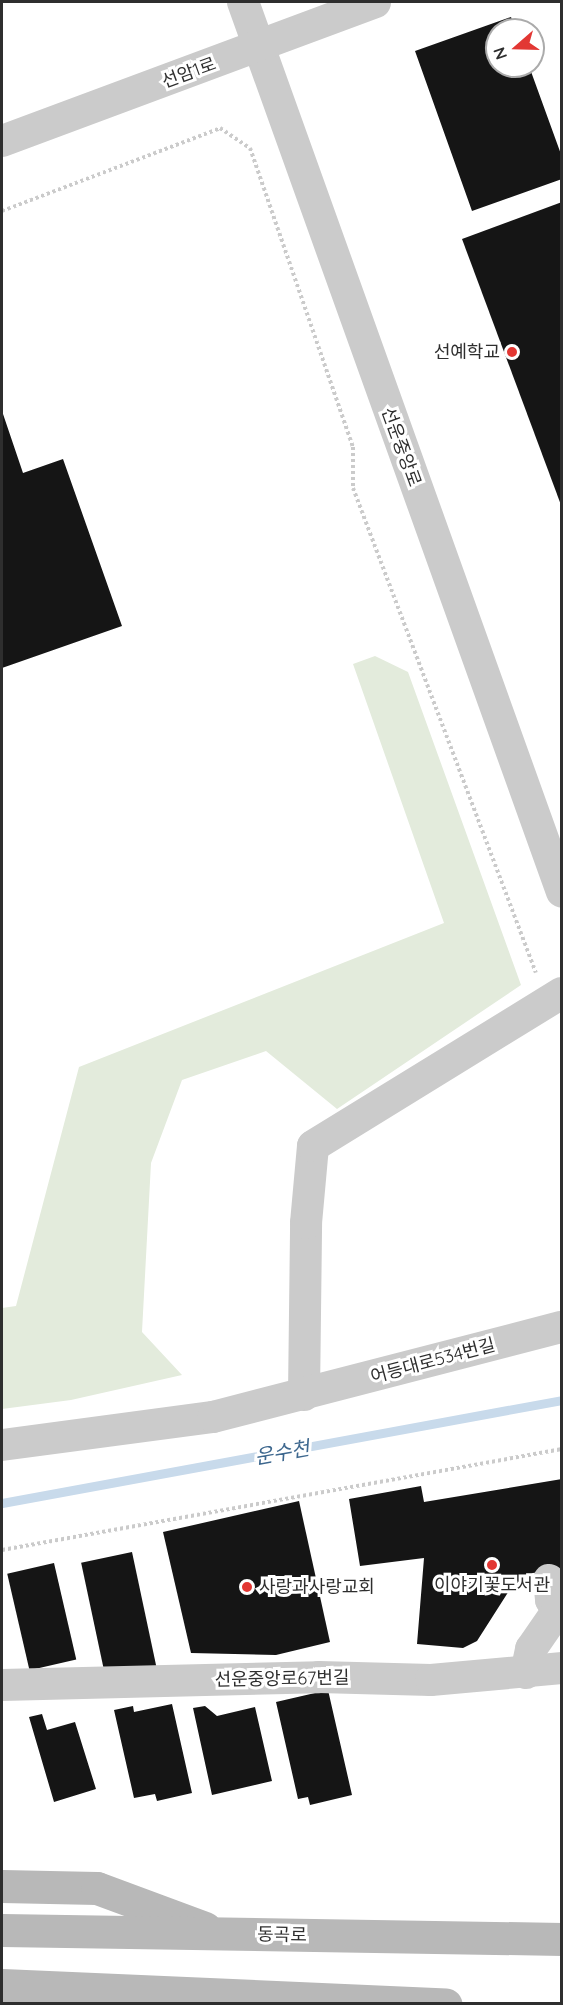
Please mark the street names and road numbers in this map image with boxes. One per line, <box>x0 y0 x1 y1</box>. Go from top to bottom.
street label: 선암1로 <box>159 53 219 93</box>
street label: 선운중앙로 <box>377 404 425 490</box>
street label: 어등대로534번길 <box>368 1334 498 1388</box>
street label: 선운중앙로67번길 <box>214 1667 350 1691</box>
street label: 동곡로 <box>257 1924 307 1946</box>

